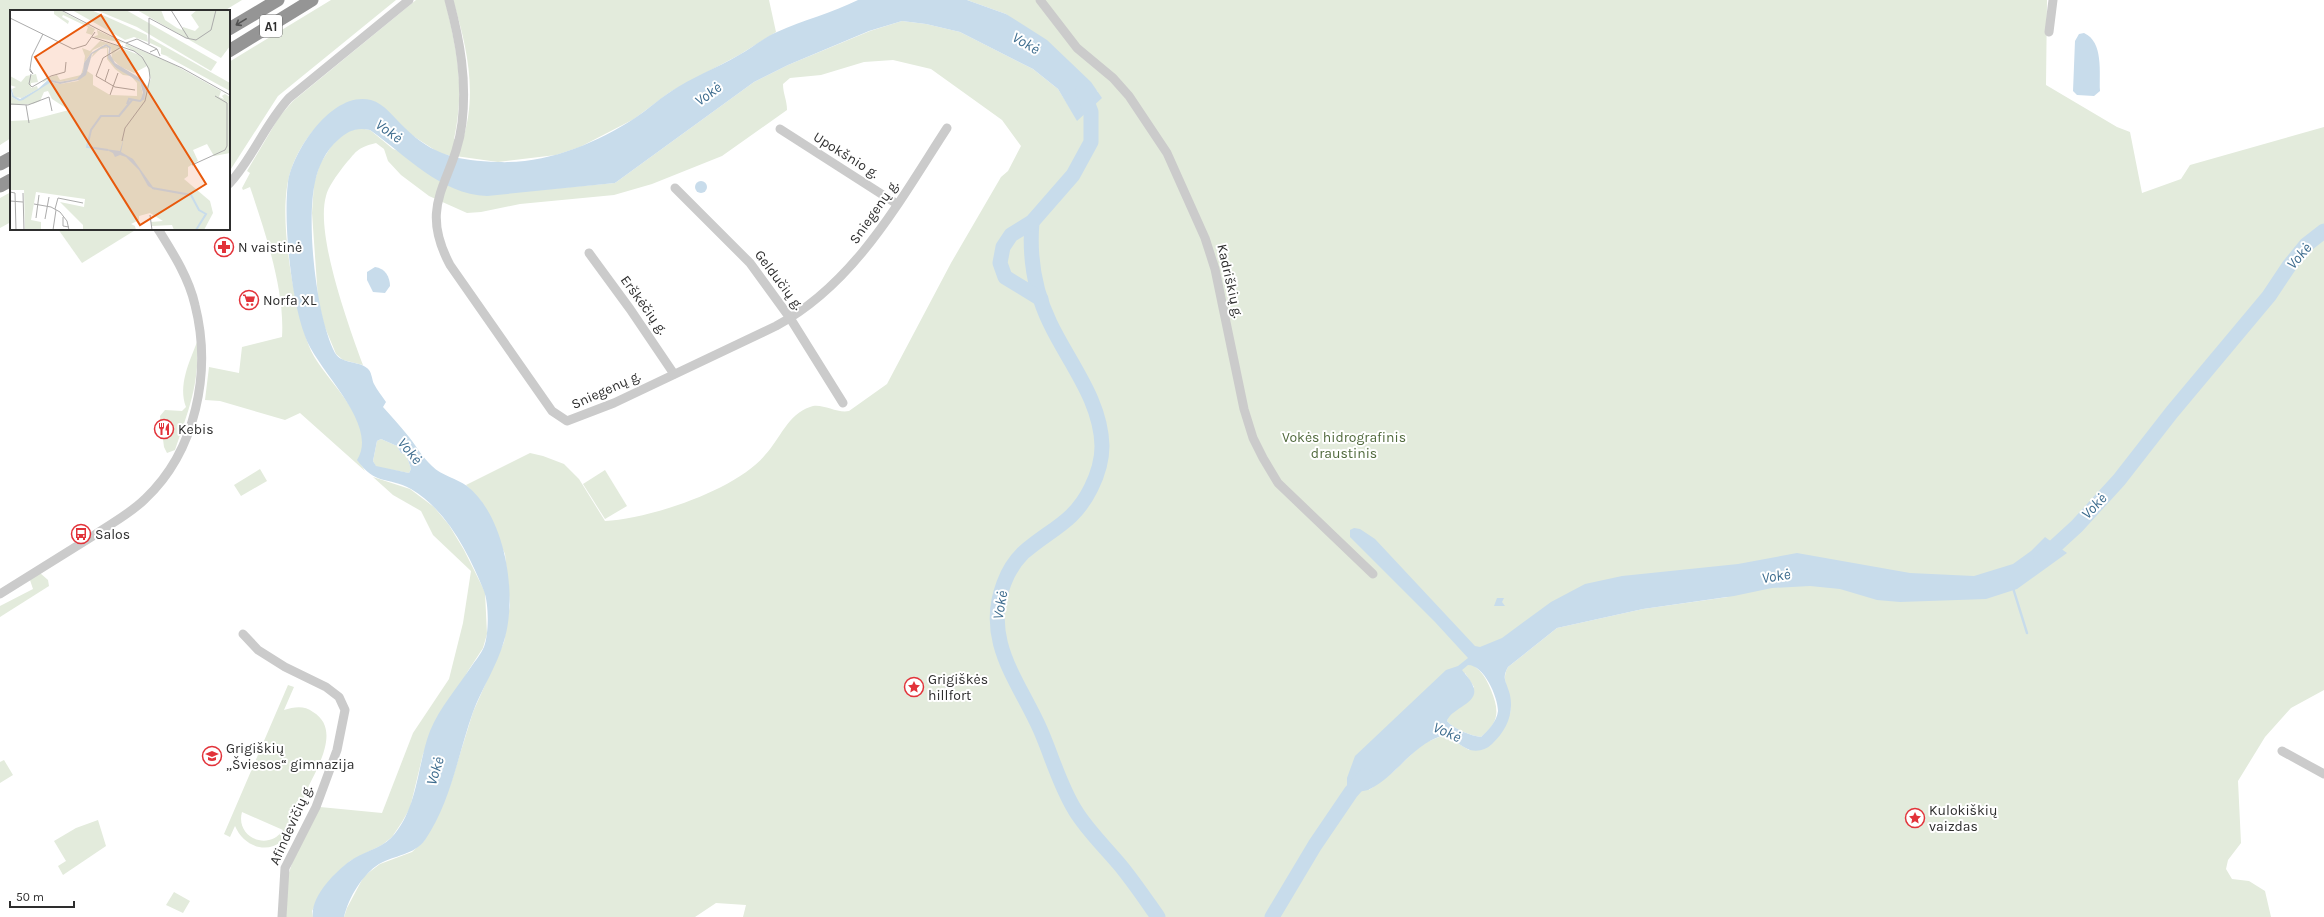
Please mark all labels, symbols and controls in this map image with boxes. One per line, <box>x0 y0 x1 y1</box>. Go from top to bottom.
inset map <box>10 10 230 230</box>
road number: A1 <box>260 15 282 37</box>
one-way arrow <box>235 18 247 26</box>
water label: Vokė <box>1009 28 1043 58</box>
water label: Vokė <box>691 78 725 110</box>
water label: Vokė <box>372 115 406 147</box>
street label: Upokšnio g. <box>810 128 882 182</box>
street label: Sniegenų g. <box>846 176 902 247</box>
pharmacy icon: N vaistinė <box>213 236 235 258</box>
place label: N vaistinė <box>238 239 302 256</box>
water label: Vokė <box>2283 239 2315 273</box>
street label: Kadriškių g. <box>1213 242 1247 320</box>
street label: Geldučių g. <box>751 247 807 314</box>
street label: Erškėčių g. <box>617 272 671 338</box>
supermarket icon: Norfa XL <box>238 289 260 311</box>
place label: Norfa XL <box>263 292 317 309</box>
street label: Sniegenų g. <box>569 367 644 413</box>
restaurant icon: Kebis <box>153 418 175 440</box>
place label: Kebis <box>178 421 214 438</box>
park label: Vokės hidrografinis draustinis <box>1282 429 1406 462</box>
water label: Vokė <box>394 434 426 468</box>
water label: Vokė <box>2077 489 2111 523</box>
bus stop icon: Salos <box>70 523 92 545</box>
place label: Salos <box>95 526 130 543</box>
water label: Vokė <box>1760 565 1792 587</box>
water label: Vokė <box>989 589 1011 621</box>
place label: Grigiškės hillfort <box>928 671 988 704</box>
place icon: Grigiškės hillfort <box>903 676 925 698</box>
water label: Vokė <box>1430 718 1464 746</box>
place label: Grigiškių „Šviesos“ gimnazija <box>226 740 355 773</box>
school or university icon: Grigiškių „Šviesos“ gimnazija <box>201 745 223 767</box>
water label: Vokė <box>422 754 448 788</box>
street label: Afindevičių g. <box>266 782 316 868</box>
place label: Kulokiškių vaizdas <box>1929 802 1998 835</box>
place icon: Kulokiškių vaizdas <box>1904 807 1926 829</box>
scale bar <box>10 883 74 909</box>
text: 50 m <box>16 890 44 904</box>

